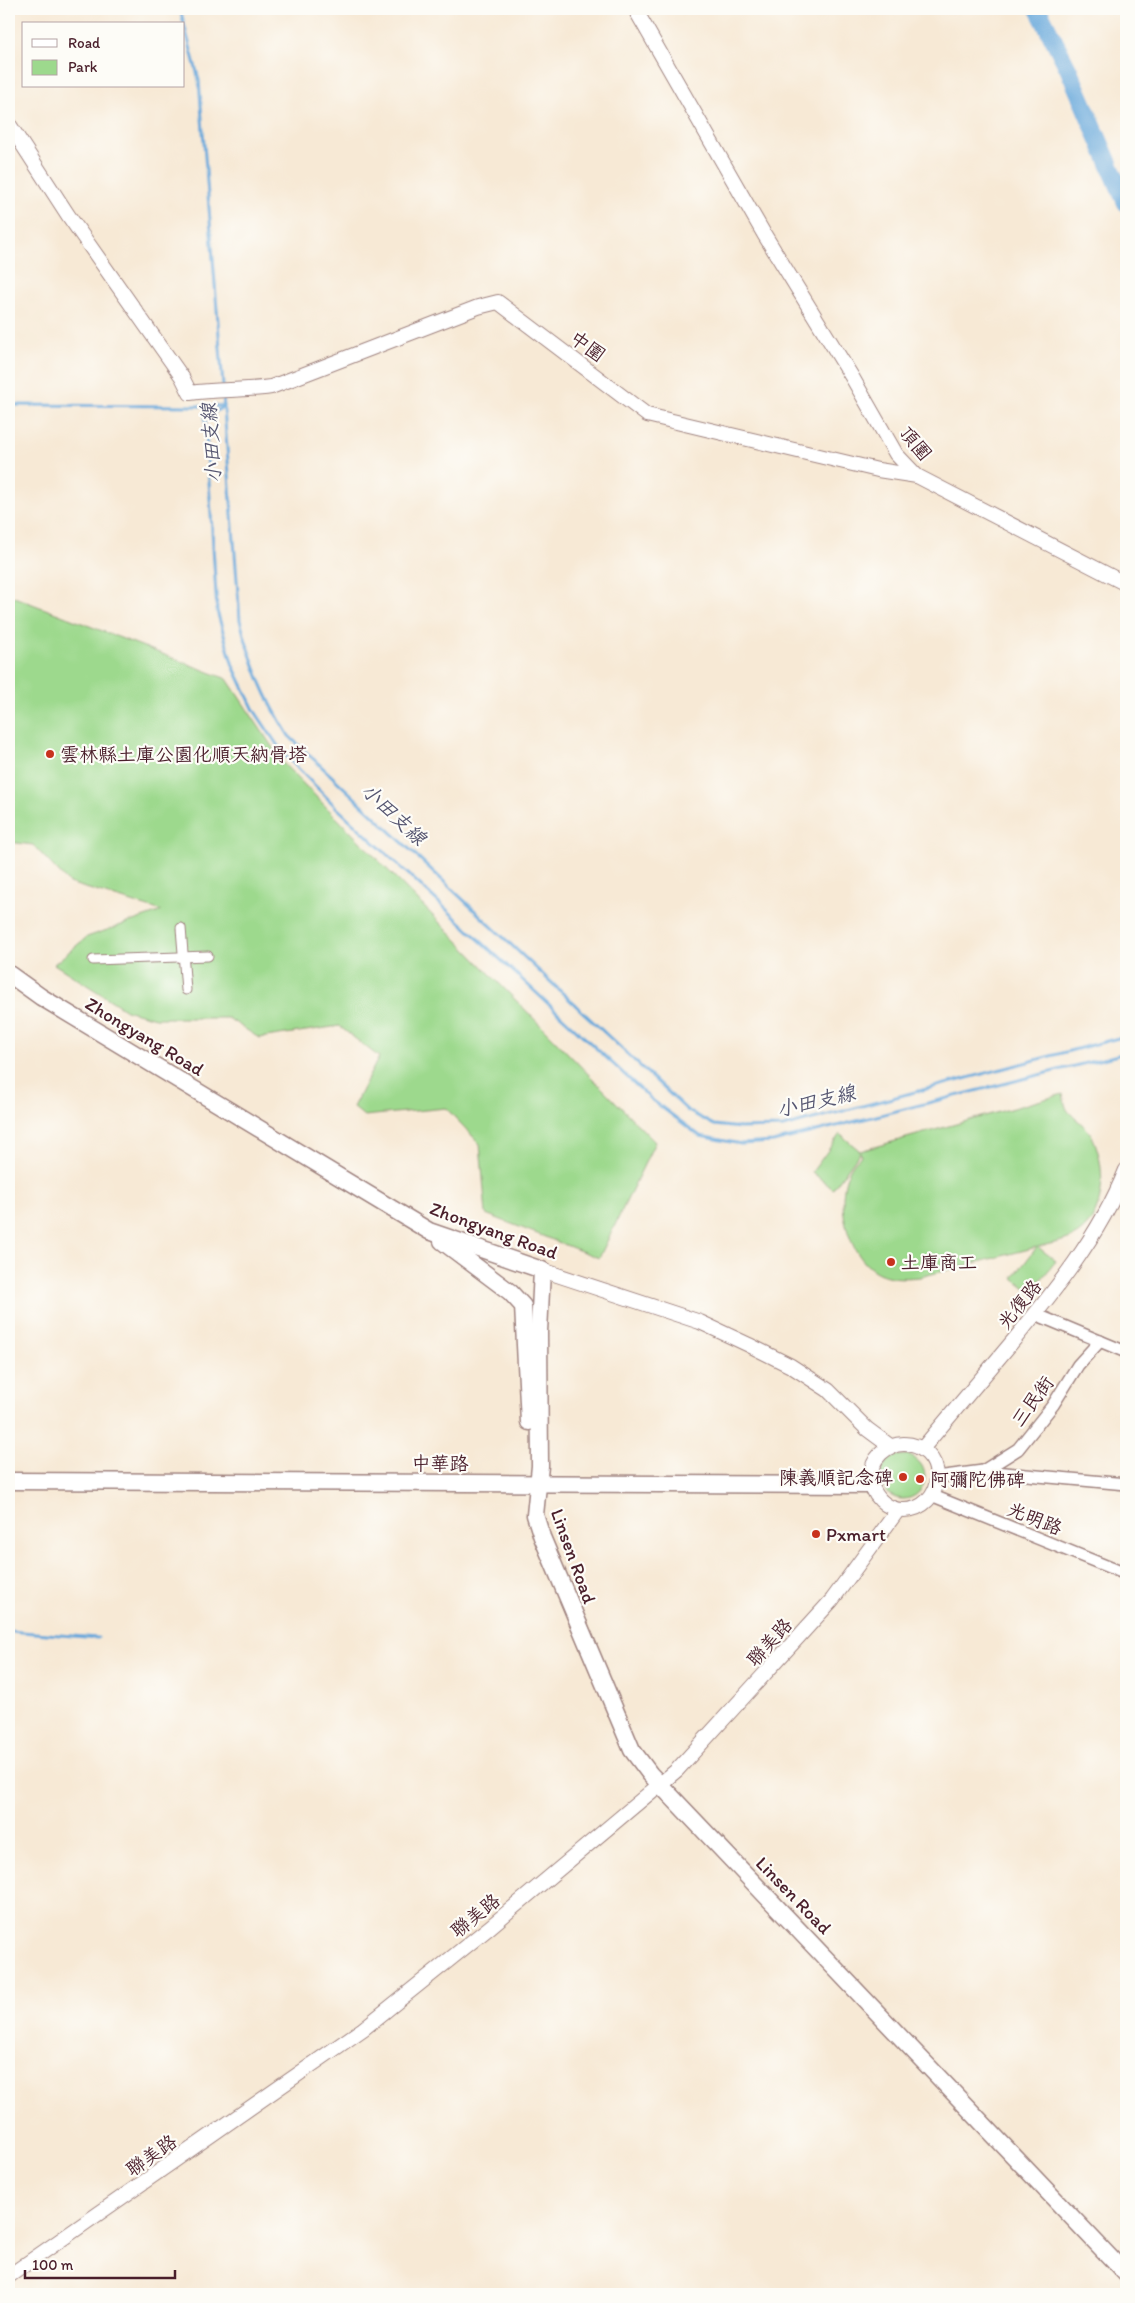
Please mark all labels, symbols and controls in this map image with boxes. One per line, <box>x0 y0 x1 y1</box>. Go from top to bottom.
legend <box>22 22 185 88</box>
text: Road <box>68 34 101 52</box>
text: Park <box>68 58 98 76</box>
street label: 中圍 <box>566 326 610 367</box>
water label: 小田支線 <box>196 401 226 484</box>
street label: 頂圍 <box>895 421 937 465</box>
place label: 雲林縣土庫公園化順天納骨塔 <box>60 743 307 766</box>
marker: 雲林縣土庫公園化順天納骨塔 <box>44 748 56 760</box>
water label: 小田支線 <box>357 778 432 851</box>
street label: Zhongyang Road <box>81 992 209 1081</box>
water label: 小田支線 <box>774 1080 859 1122</box>
street label: Zhongyang Road <box>427 1197 561 1264</box>
place label: 土庫商工 <box>901 1251 977 1274</box>
marker: 土庫商工 <box>885 1256 897 1268</box>
street label: 光復路 <box>993 1275 1046 1334</box>
street label: 三民街 <box>1006 1371 1058 1431</box>
street label: 中華路 <box>411 1452 469 1475</box>
place label: 陳義順記念碑 <box>779 1466 893 1489</box>
place label: 阿彌陀佛碑 <box>930 1468 1025 1491</box>
marker: 陳義順記念碑 <box>897 1471 909 1483</box>
marker: 阿彌陀佛碑 <box>914 1473 926 1485</box>
street label: 光明路 <box>1004 1497 1066 1540</box>
street label: Linsen Road <box>546 1506 601 1607</box>
place label: Pxmart <box>826 1523 886 1546</box>
marker: Pxmart <box>810 1528 822 1540</box>
street label: 聯美路 <box>742 1613 797 1671</box>
street label: Linsen Road <box>751 1852 837 1939</box>
street label: 聯美路 <box>446 1889 505 1942</box>
street label: 聯美路 <box>121 2130 181 2181</box>
scale bar <box>25 2248 175 2280</box>
text: 100 m <box>32 2256 74 2274</box>

